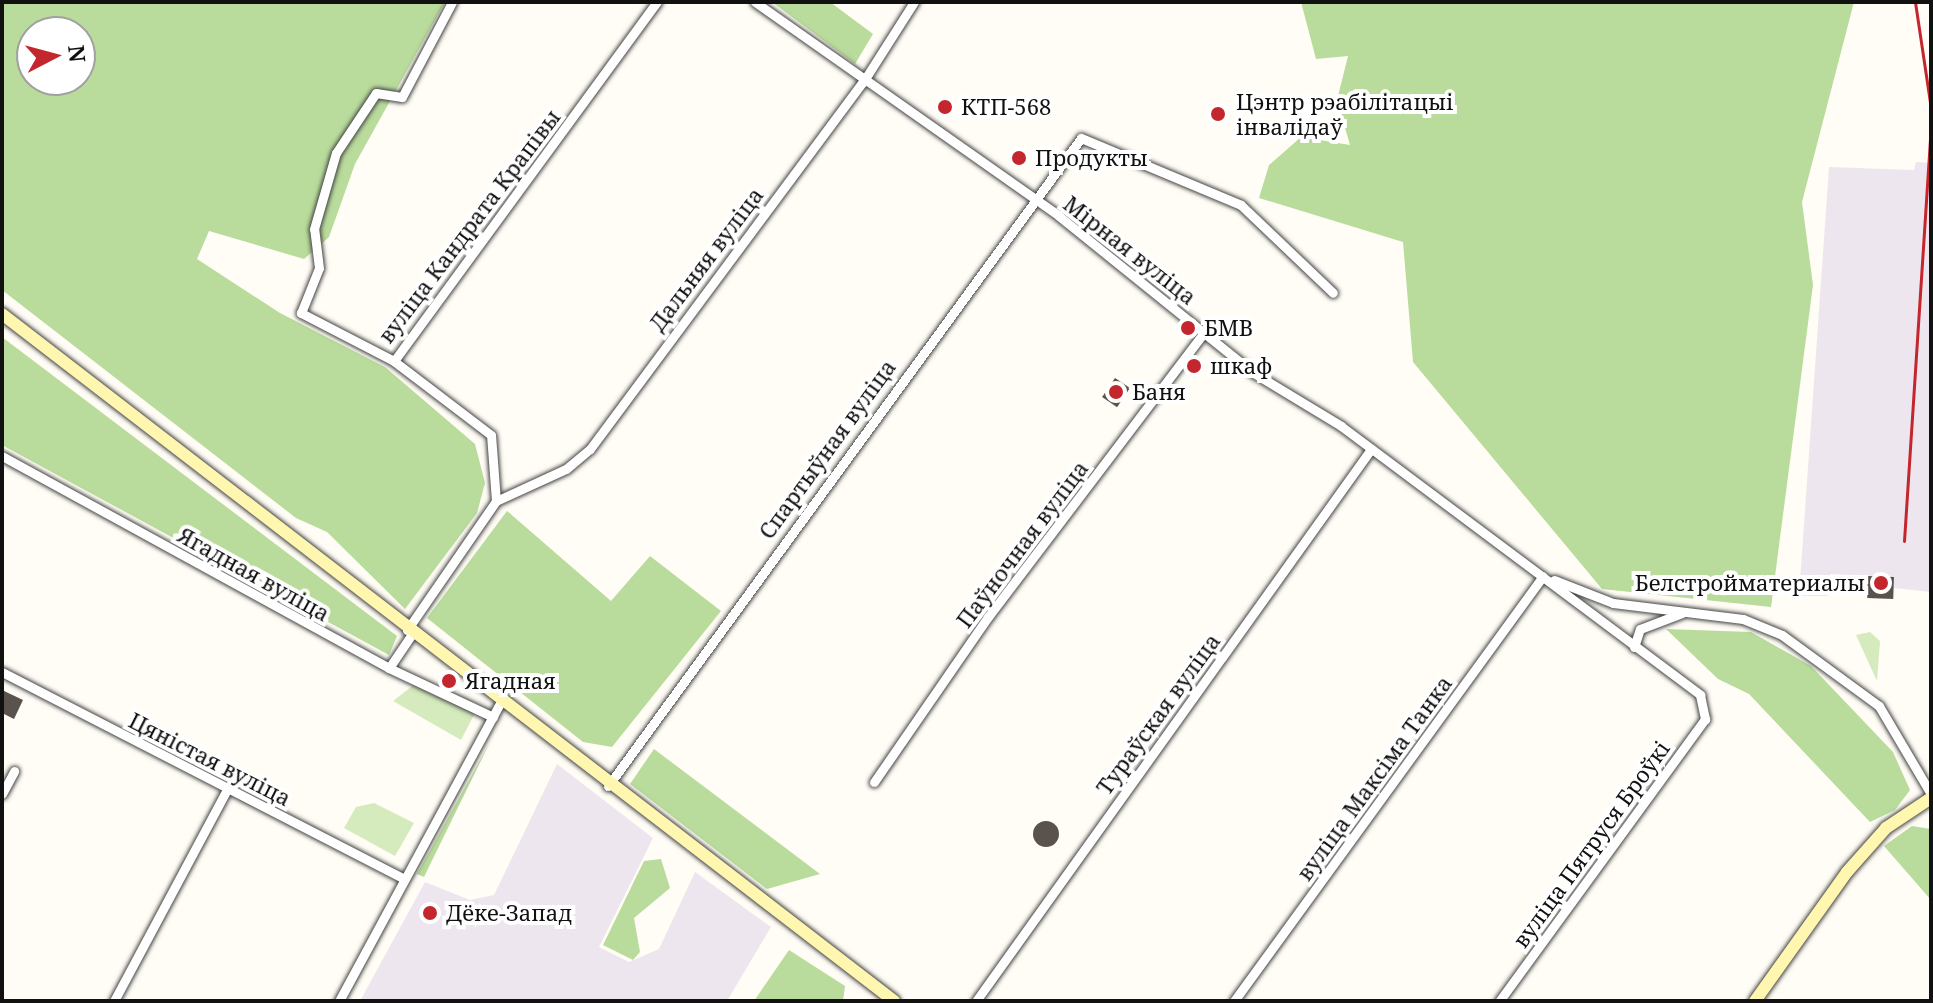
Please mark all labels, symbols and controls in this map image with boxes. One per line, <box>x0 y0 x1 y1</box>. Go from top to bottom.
north arrow <box>16 16 96 96</box>
text: N <box>62 44 94 64</box>
place label: Цэнтр рэабілітацыі інвалідаў <box>1236 88 1454 140</box>
place label: КТП-568 <box>961 94 1051 120</box>
marker: КТП-568 <box>936 98 954 116</box>
marker: Цэнтр рэабілітацыі інвалідаў <box>1207 103 1229 125</box>
street label: вуліца Кандрата Крапівы <box>373 104 565 348</box>
place label: Продукты <box>1035 145 1148 171</box>
marker: Продукты <box>1010 149 1028 167</box>
street label: Дальняя вуліца <box>644 182 768 336</box>
street label: Мірная вуліца <box>1058 190 1202 310</box>
place label: БМВ <box>1204 315 1253 341</box>
marker: БМВ <box>1179 319 1197 337</box>
place label: шкаф <box>1210 353 1272 379</box>
street label: Спартыўная вуліца <box>753 354 901 544</box>
marker: шкаф <box>1185 357 1203 375</box>
place label: Баня <box>1132 379 1186 405</box>
marker: Баня <box>1107 383 1125 401</box>
street label: Паўночная вуліца <box>951 455 1093 633</box>
street label: Ягадная вуліца <box>174 521 334 627</box>
place label: Белстройматериалы <box>1635 570 1865 596</box>
marker: Белстройматериалы <box>1872 574 1890 592</box>
street label: Тураўская вуліца <box>1091 628 1225 800</box>
place label: Ягадная <box>465 668 556 694</box>
street label: вуліца Максіма Танка <box>1291 671 1457 885</box>
marker: Ягадная <box>440 672 458 690</box>
street label: Цяністая вуліца <box>125 707 295 811</box>
street label: вуліца Пятруся Броўкі <box>1507 735 1675 953</box>
place label: Дёке-Запад <box>446 900 572 926</box>
marker: Дёке-Запад <box>421 904 439 922</box>

